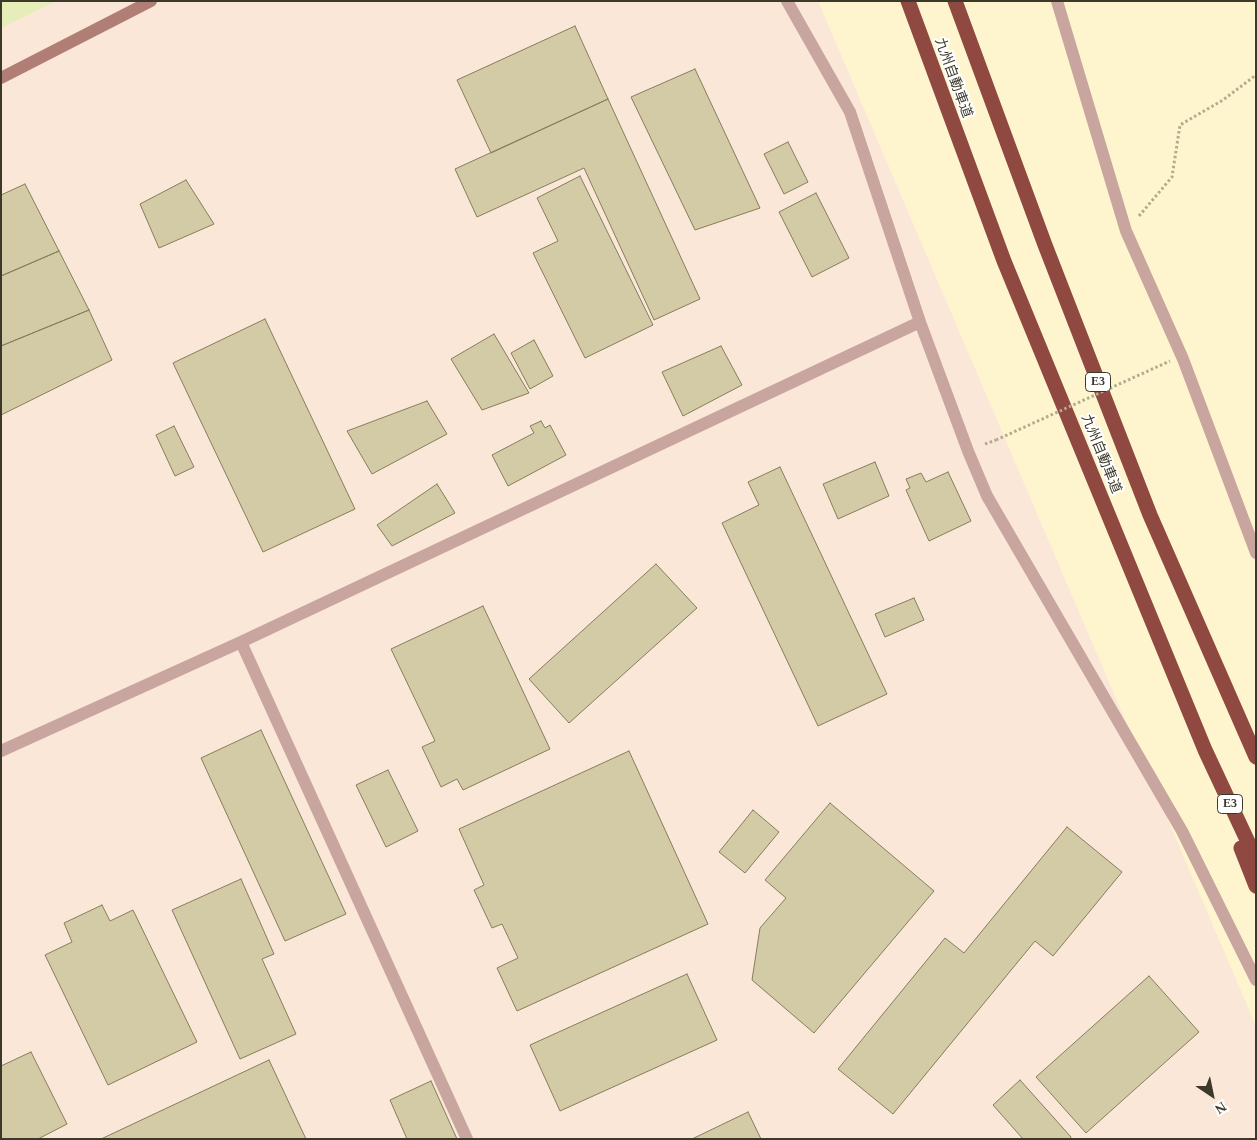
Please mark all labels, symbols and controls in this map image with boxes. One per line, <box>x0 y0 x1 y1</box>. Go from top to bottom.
street label: 九州自動車道 <box>931 36 975 120</box>
road number: E3 <box>1086 372 1110 392</box>
street label: 九州自動車道 <box>1077 412 1125 496</box>
road number: E3 <box>1218 794 1242 814</box>
north arrow <box>1187 1070 1237 1120</box>
text: N <box>1212 1099 1229 1117</box>

